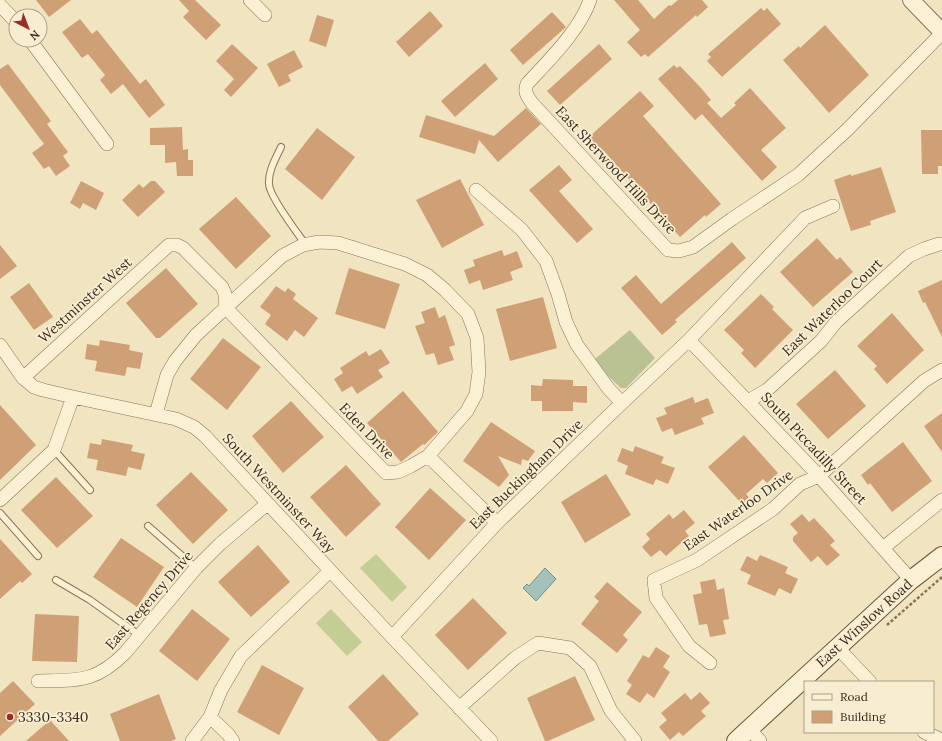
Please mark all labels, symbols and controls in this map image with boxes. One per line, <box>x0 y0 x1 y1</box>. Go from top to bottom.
north arrow <box>8 8 48 48</box>
text: N <box>26 27 43 44</box>
street label: East Sherwood Hills Drive <box>552 102 680 238</box>
street label: Westminster West <box>34 253 136 347</box>
street label: East Waterloo Court <box>778 254 886 360</box>
street label: South Piccadilly Street <box>757 388 871 508</box>
street label: Eden Drive <box>336 399 399 463</box>
street label: East Buckingham Drive <box>466 415 587 533</box>
street label: South Westminster Way <box>219 429 339 557</box>
street label: East Waterloo Drive <box>680 465 797 555</box>
street label: East Regency Drive <box>101 547 197 653</box>
street label: East Winslow Road <box>812 575 916 671</box>
legend <box>804 681 934 733</box>
text: Road <box>840 689 868 704</box>
place label: 3330-3340 <box>18 708 88 726</box>
text: Building <box>840 709 886 724</box>
marker: 3330-3340 <box>5 712 15 722</box>

